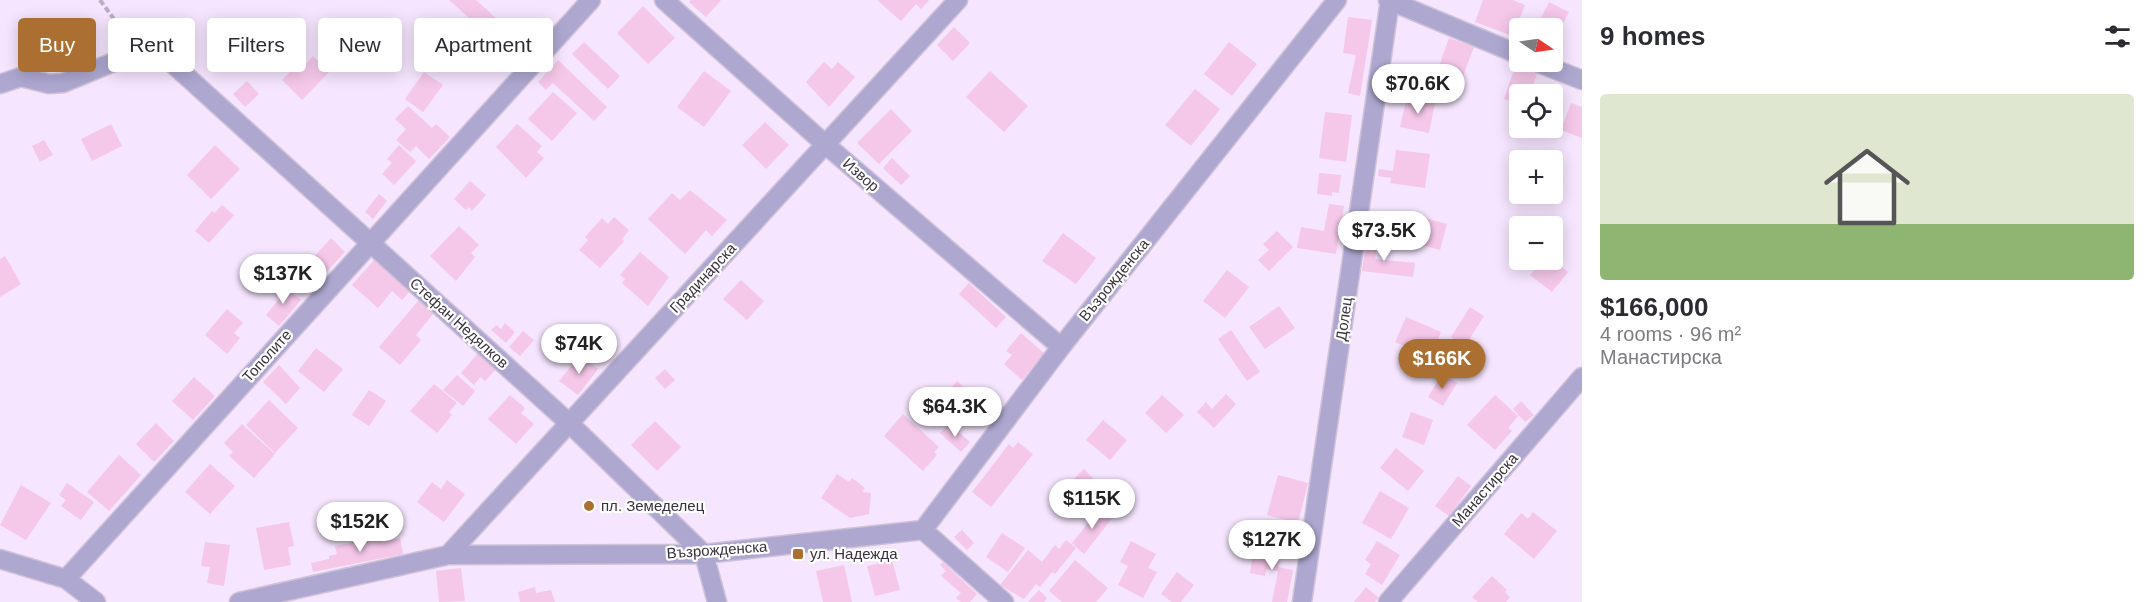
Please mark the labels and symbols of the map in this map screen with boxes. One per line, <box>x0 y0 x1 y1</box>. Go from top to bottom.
north arrow <box>1509 18 1563 72</box>
pin: $70.6K <box>1369 64 1467 115</box>
street label: Извор <box>840 154 883 195</box>
pin: $73.5K <box>1335 211 1433 262</box>
street label: Възрожденска <box>1075 235 1152 324</box>
street label: Градинарска <box>666 239 740 316</box>
pin: $137K <box>241 254 325 305</box>
street label: Стефан Недялков <box>407 274 512 371</box>
street label: Долец <box>1332 296 1355 342</box>
pin: $74K <box>543 324 615 375</box>
street label: Тополите <box>239 326 295 385</box>
pin: $166K <box>1400 339 1484 390</box>
pin: $64.3K <box>906 387 1004 438</box>
street label: Манастирска <box>1448 449 1521 530</box>
pin: $115K <box>1050 479 1134 530</box>
place label: пл. Земеделец <box>601 497 705 514</box>
marker: пл. Земеделец <box>582 499 596 513</box>
pin: $152K <box>318 502 402 553</box>
pin: $127K <box>1230 520 1314 571</box>
street label: Възрожденска <box>666 537 769 562</box>
place label: ул. Надежда <box>810 545 898 562</box>
marker: ул. Надежда <box>791 547 805 561</box>

